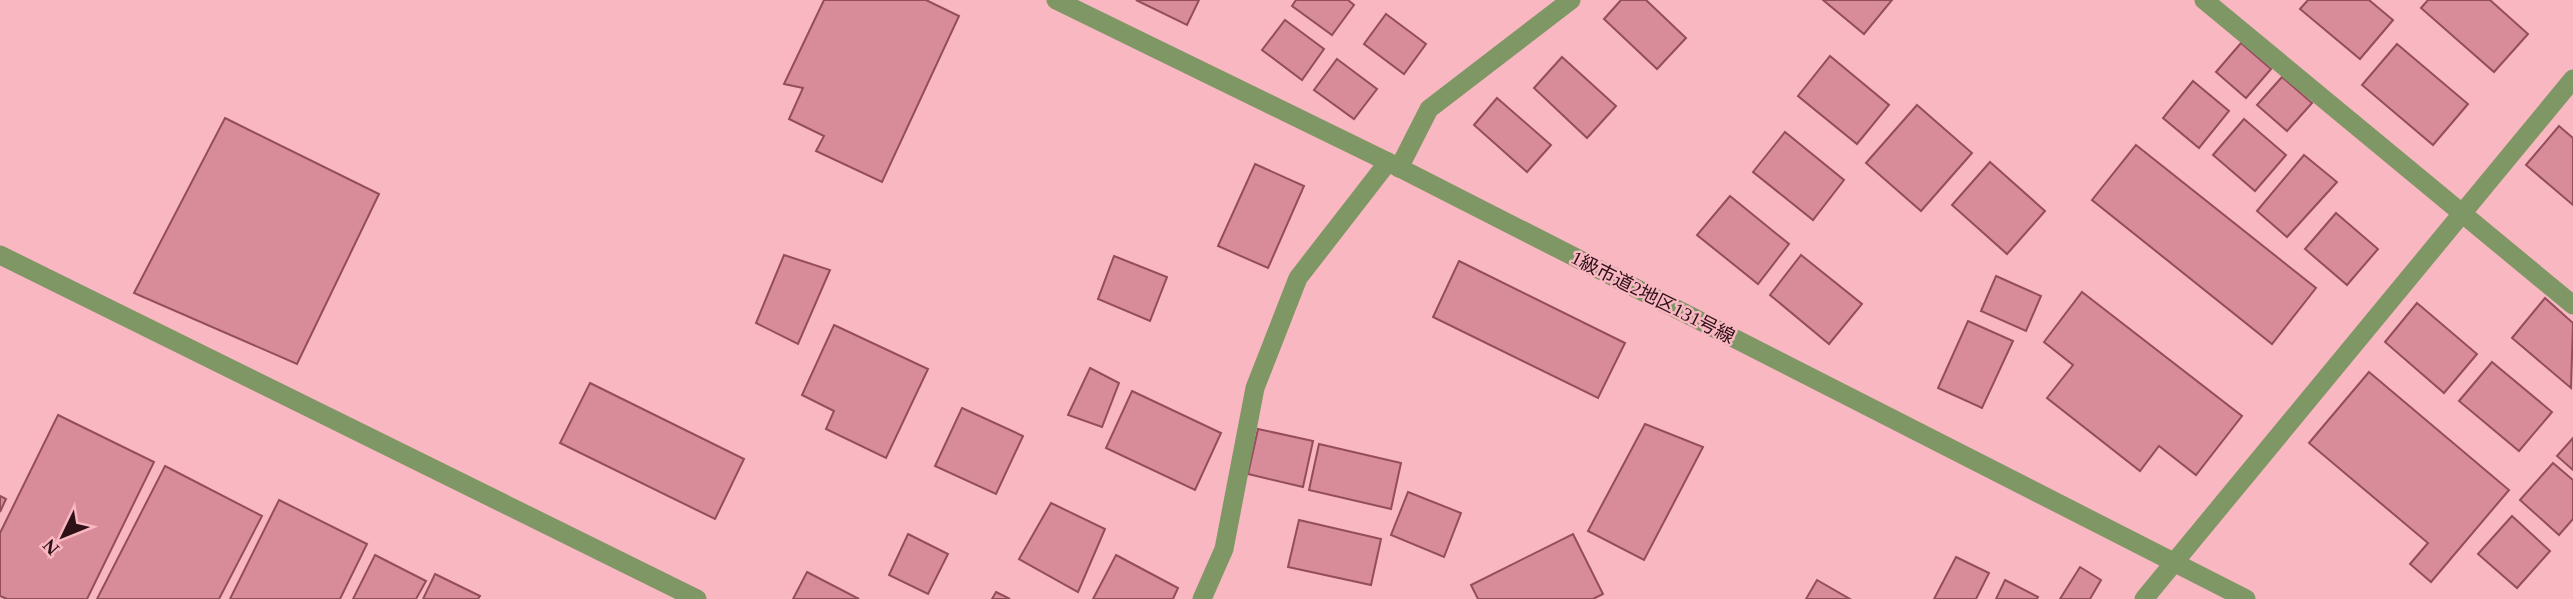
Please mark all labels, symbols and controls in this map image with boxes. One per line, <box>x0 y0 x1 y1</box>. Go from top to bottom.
street label: 1級市道2地区131号線 <box>1568 247 1738 347</box>
north arrow <box>28 501 98 571</box>
text: N <box>38 535 63 559</box>

